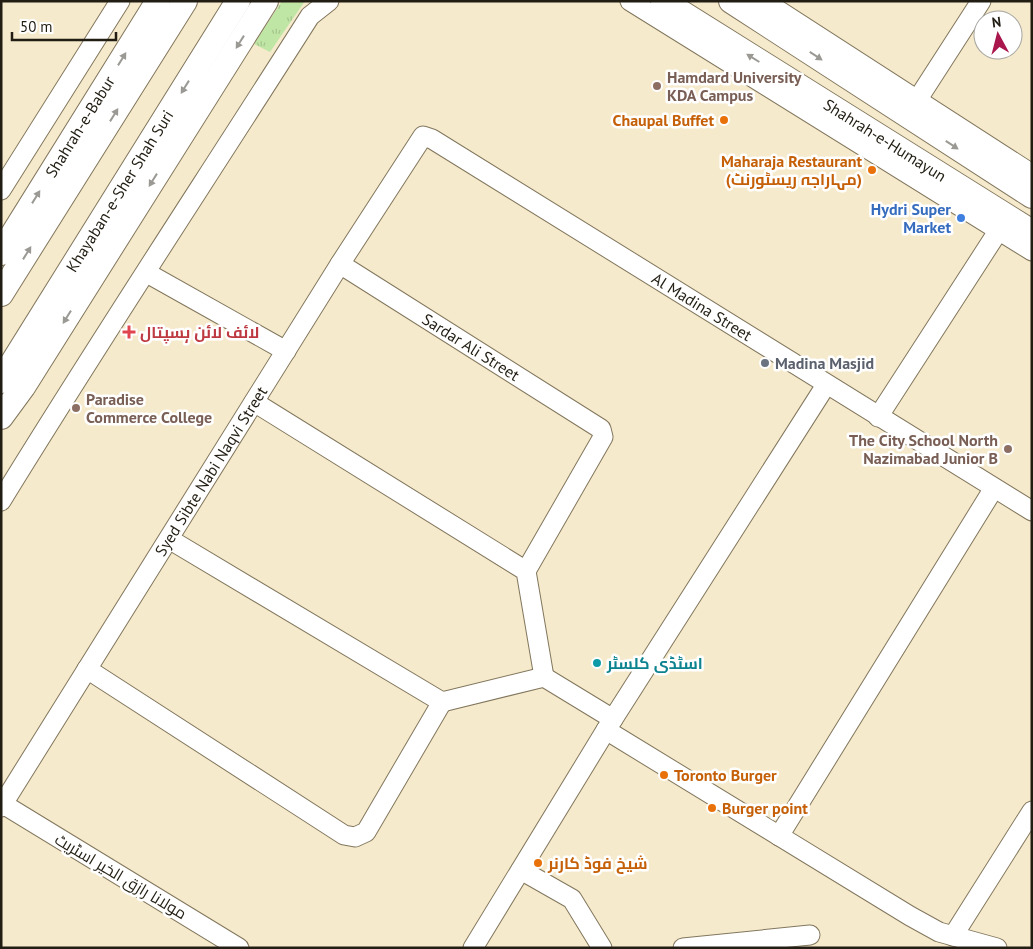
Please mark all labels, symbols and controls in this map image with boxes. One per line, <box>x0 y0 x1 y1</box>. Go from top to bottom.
scale bar <box>12 10 116 42</box>
north arrow <box>973 10 1023 60</box>
text: N <box>991 13 1002 32</box>
text: 50 m <box>20 17 53 36</box>
one-way arrow <box>236 36 245 49</box>
one-way arrow <box>809 51 822 61</box>
one-way arrow <box>118 52 127 65</box>
one-way arrow <box>747 53 760 62</box>
place label: Hamdard University KDA Campus <box>667 67 802 105</box>
street label: Shahrah-e-Babur <box>41 72 119 181</box>
marker: Hamdard University KDA Campus <box>651 80 663 92</box>
one-way arrow <box>180 81 189 94</box>
street label: Shahrah-e-Humayun <box>820 94 950 186</box>
street label: Khayaban-e-Sher Shah Suri <box>62 106 178 276</box>
one-way arrow <box>109 109 118 122</box>
place label: Chaupal Buffet <box>612 110 714 130</box>
marker: Chaupal Buffet <box>718 114 730 126</box>
one-way arrow <box>945 140 959 149</box>
place label: Maharaja Restaurant (مہاراجہ ریسٹورنٹ) <box>721 151 862 190</box>
marker: Maharaja Restaurant (مہاراجہ ریسٹورنٹ) <box>866 164 878 176</box>
one-way arrow <box>149 173 158 186</box>
one-way arrow <box>32 190 41 203</box>
place label: Hydri Super Market <box>871 199 951 237</box>
marker: Hydri Super Market <box>955 212 967 224</box>
one-way arrow <box>23 246 32 260</box>
street label: Al Madina Street <box>649 268 756 345</box>
street label: Sardar Ali Street <box>419 309 524 385</box>
one-way arrow <box>62 311 71 324</box>
place label: لائف لائن ہسپتال <box>140 322 259 344</box>
marker: لائف لائن ہسپتال <box>122 325 136 339</box>
place label: Madina Masjid <box>775 353 874 373</box>
marker: Madina Masjid <box>759 357 771 369</box>
street label: Syed Sibte Nabi Naqvi Street <box>150 382 271 560</box>
place label: Paradise Commerce College <box>86 389 212 427</box>
marker: Paradise Commerce College <box>70 402 82 414</box>
place label: The City School North Nazimabad Junior B <box>849 430 998 468</box>
marker: The City School North Nazimabad Junior B <box>1002 443 1014 455</box>
place label: اسٹڈی کلسٹر <box>606 653 703 673</box>
marker: اسٹڈی کلسٹر <box>591 657 603 669</box>
place label: Toronto Burger <box>674 765 777 785</box>
marker: Toronto Burger <box>658 769 670 781</box>
place label: Burger point <box>722 798 808 818</box>
marker: Burger point <box>706 802 718 814</box>
street label: مولانا رازق الخیر اسٹریٹ <box>51 829 191 924</box>
place label: شیخ فوڈ کارنر <box>547 853 648 874</box>
marker: شیخ فوڈ کارنر <box>532 857 544 869</box>

